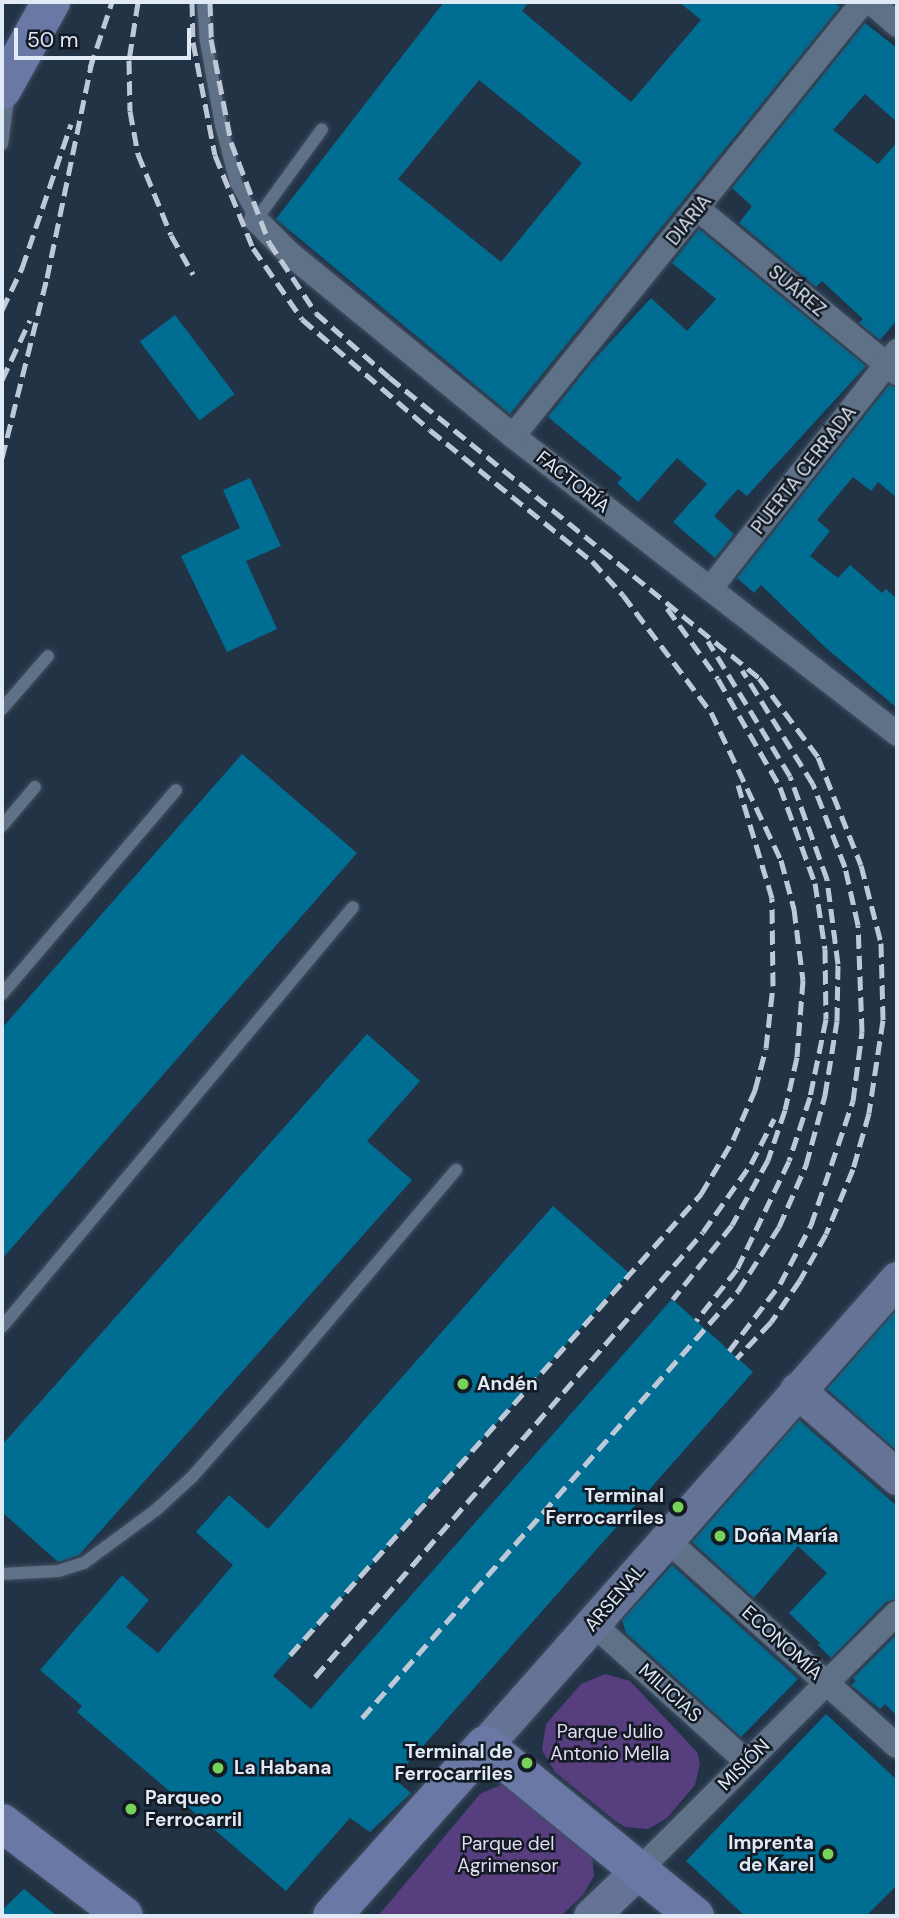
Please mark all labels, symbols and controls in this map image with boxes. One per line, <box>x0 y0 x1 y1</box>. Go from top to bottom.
scale bar <box>18 14 194 58</box>
text: 50 m <box>27 26 78 54</box>
street label: DIARIA <box>662 190 716 250</box>
street label: SUÁREZ <box>764 260 830 322</box>
street label: PUERTA CERRADA <box>747 401 861 539</box>
street label: FACTORÍA <box>532 446 614 518</box>
place label: Andén <box>477 1373 538 1395</box>
marker: Andén <box>455 1376 471 1392</box>
place label: Terminal Ferrocarriles <box>545 1485 664 1529</box>
marker: Terminal Ferrocarriles <box>670 1499 686 1515</box>
place label: Doña María <box>734 1525 838 1547</box>
marker: Doña María <box>712 1528 728 1544</box>
street label: ARSENAL <box>580 1560 650 1636</box>
street label: ECONOMÍA <box>737 1601 827 1685</box>
street label: MILICIAS <box>634 1659 706 1727</box>
park label: Parque Julio Antonio Mella <box>550 1721 670 1765</box>
street label: MISIÓN <box>713 1734 775 1796</box>
place label: Terminal de Ferrocarriles <box>394 1741 513 1785</box>
marker: Terminal de Ferrocarriles <box>519 1755 535 1771</box>
place label: La Habana <box>234 1757 331 1779</box>
marker: La Habana <box>208 1758 228 1778</box>
place label: Parqueo Ferrocarril <box>145 1787 242 1831</box>
marker: Parqueo Ferrocarril <box>123 1801 139 1817</box>
place label: Imprenta de Karel <box>728 1832 814 1876</box>
park label: Parque del Agrimensor <box>457 1833 559 1877</box>
marker: Imprenta de Karel <box>820 1846 836 1862</box>

